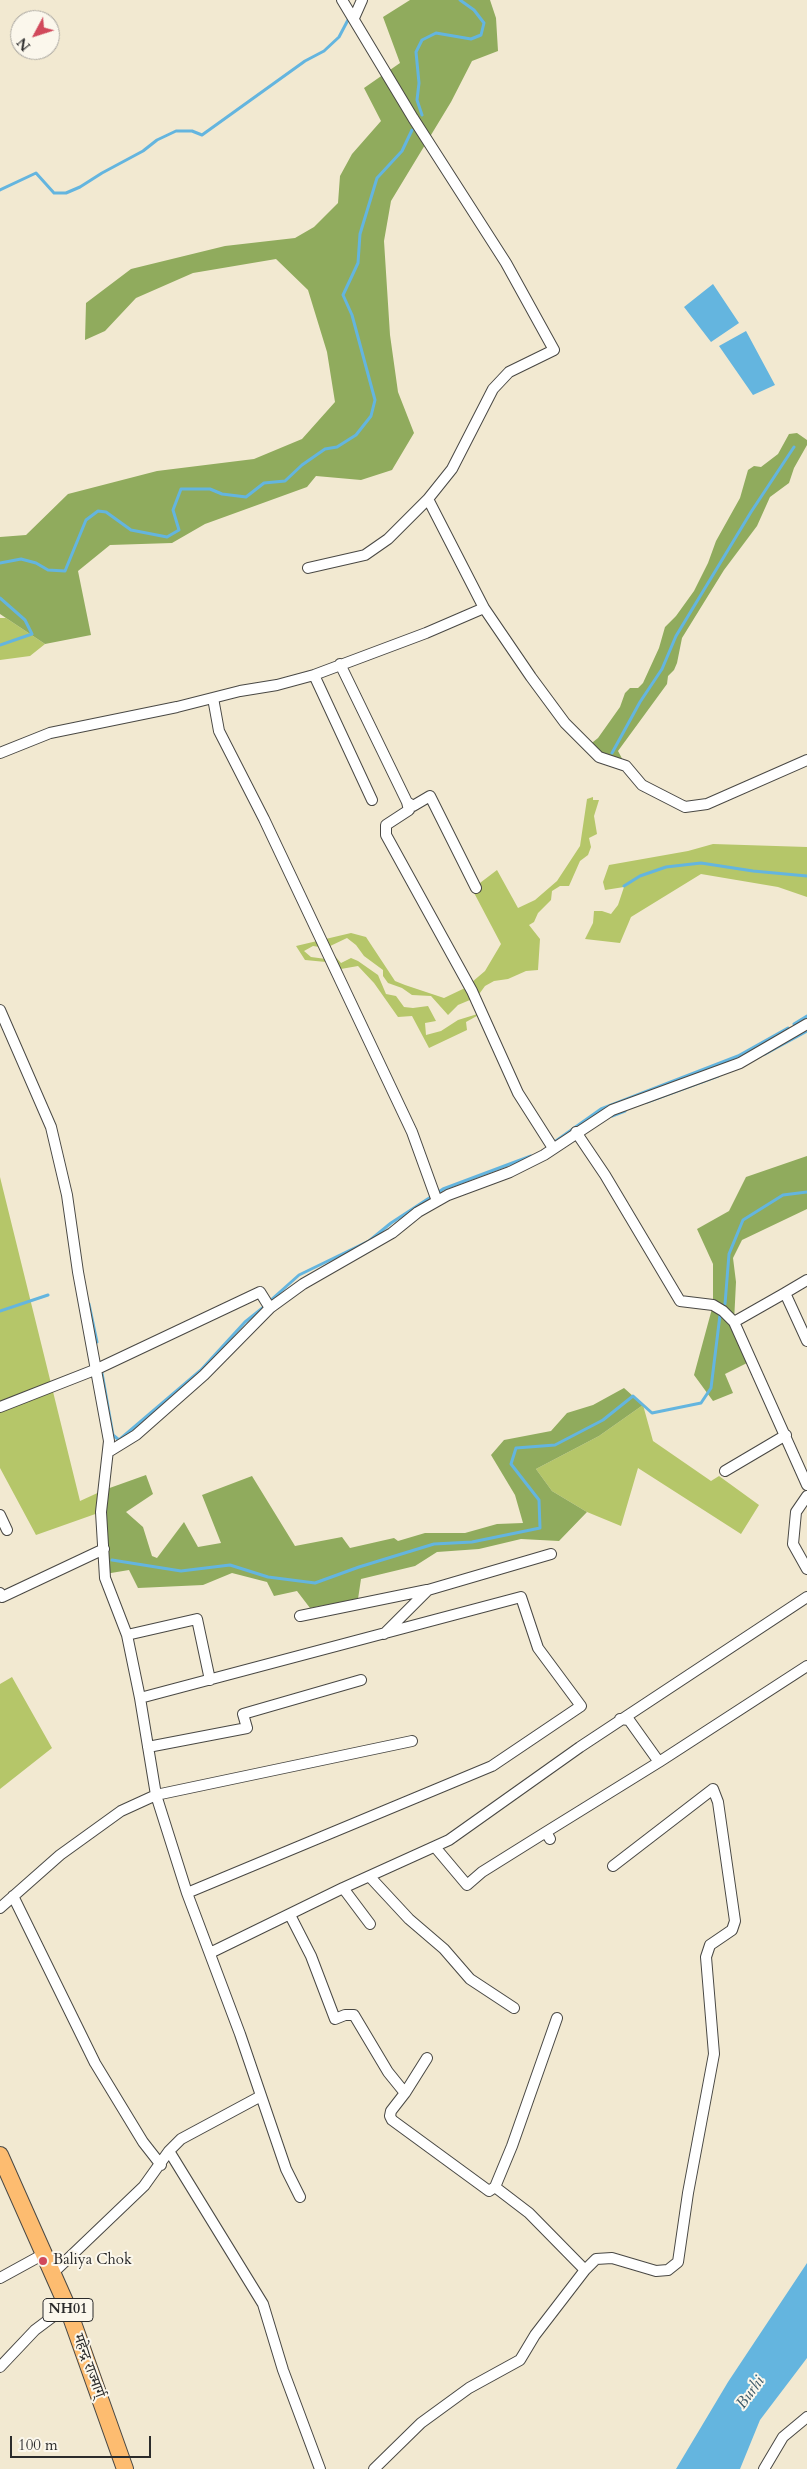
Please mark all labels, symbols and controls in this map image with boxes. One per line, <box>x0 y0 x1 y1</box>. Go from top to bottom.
north arrow <box>10 10 60 60</box>
text: N <box>13 34 35 55</box>
place label: Baliya Chok <box>53 2252 132 2270</box>
marker: Baliya Chok <box>37 2255 49 2267</box>
road number: NH01 <box>43 2298 93 2322</box>
street label: महेन्द्र राज्मार्ग् <box>68 2332 108 2400</box>
water label: Burhi <box>733 2373 769 2413</box>
scale bar <box>12 2426 154 2458</box>
text: 100 m <box>18 2435 58 2455</box>

